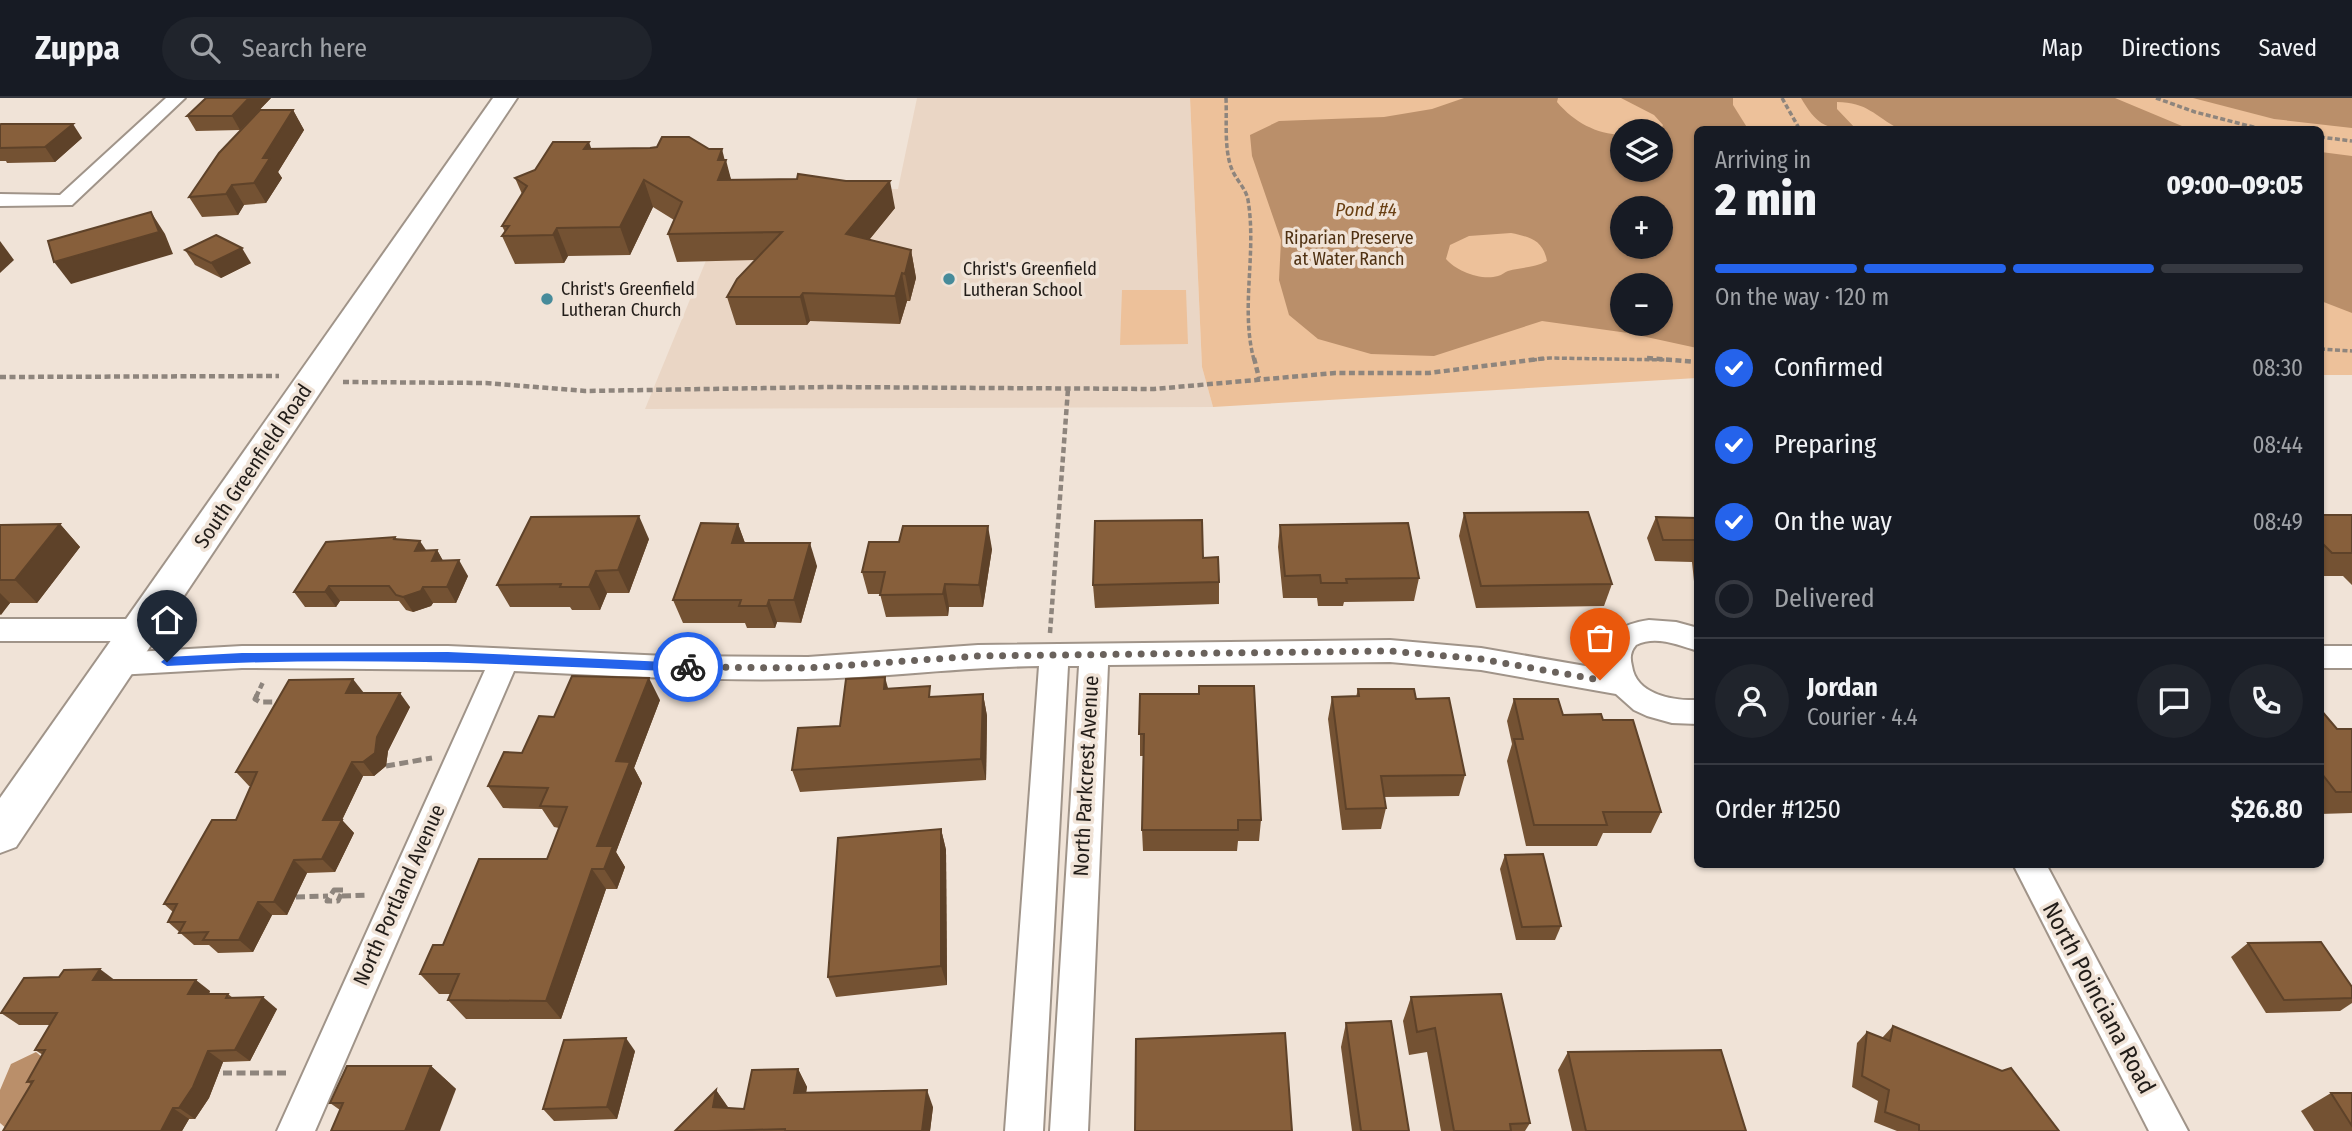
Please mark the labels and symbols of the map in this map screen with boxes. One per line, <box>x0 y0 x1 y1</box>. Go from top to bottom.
water label: Pond #4 <box>1335 198 1397 221</box>
park label: Riparian Preserve at Water Ranch <box>1284 227 1414 270</box>
place label: Christ's Greenfield Lutheran School <box>963 258 1097 301</box>
marker: Christ's Greenfield Lutheran School <box>941 271 957 287</box>
place label: Christ's Greenfield Lutheran Church <box>561 278 695 321</box>
marker: Christ's Greenfield Lutheran Church <box>539 291 555 307</box>
street label: South Greenfield Road <box>188 379 318 553</box>
pin <box>137 590 197 662</box>
pin <box>1570 608 1630 680</box>
courier <box>653 632 723 702</box>
street label: North Parkcrest Avenue <box>1068 675 1104 877</box>
street label: North Portland Avenue <box>347 800 451 990</box>
street label: North Poinciana Road <box>2037 898 2161 1098</box>

